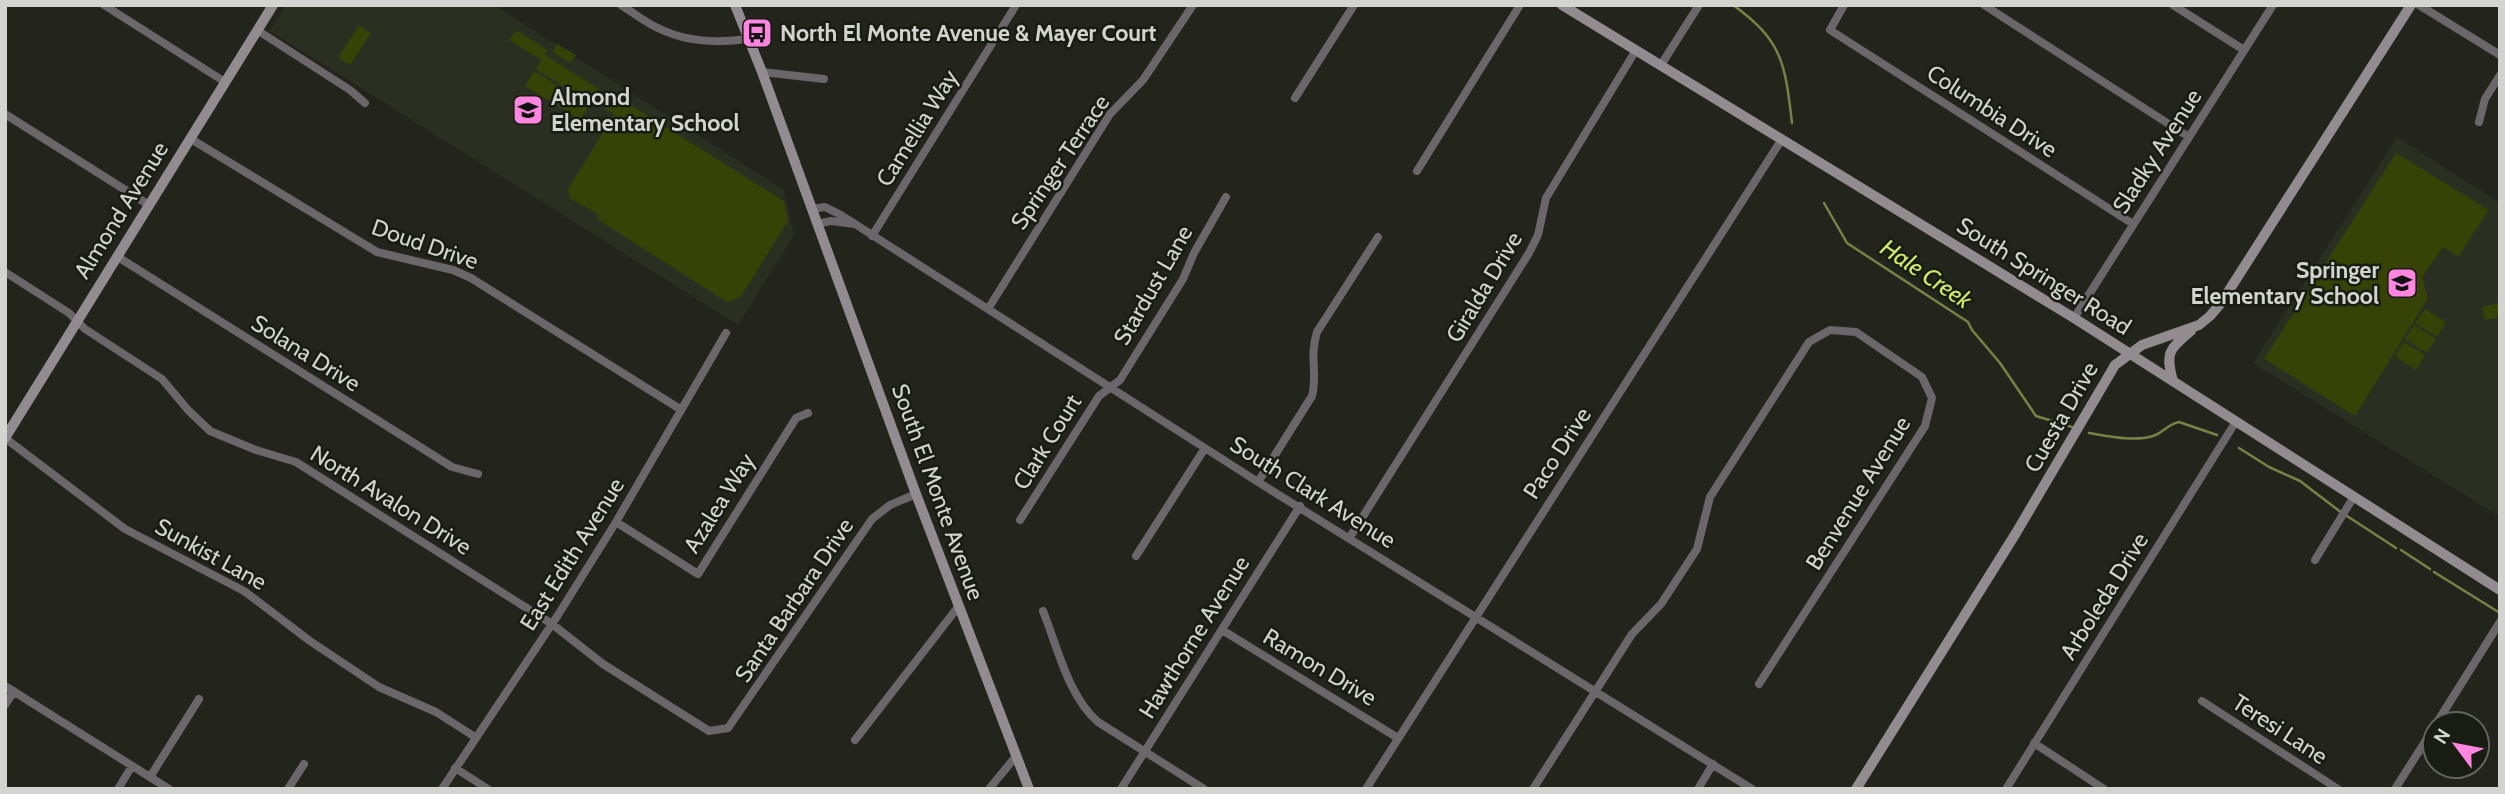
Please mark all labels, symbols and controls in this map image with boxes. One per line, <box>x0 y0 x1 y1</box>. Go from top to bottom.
bus stop icon: North El Monte Avenue & Mayer Court <box>740 16 774 50</box>
place label: North El Monte Avenue & Mayer Court <box>780 19 1157 47</box>
street label: Columbia Drive <box>1922 59 2063 164</box>
street label: Camellia Way <box>870 64 964 191</box>
place label: Almond Elementary School <box>551 83 739 137</box>
street label: Sladky Avenue <box>2106 83 2208 218</box>
street label: Springer Terrace <box>1005 89 1115 235</box>
school or university icon: Almond Elementary School <box>511 93 545 127</box>
street label: Almond Avenue <box>68 136 174 284</box>
street label: South Springer Road <box>1952 211 2136 341</box>
street label: Doud Drive <box>368 213 482 275</box>
street label: Stardust Lane <box>1108 220 1199 350</box>
street label: Giralda Drive <box>1440 226 1528 347</box>
water label: Hale Creek <box>1875 233 1978 315</box>
place label: Springer Elementary School <box>2191 256 2379 310</box>
school or university icon: Springer Elementary School <box>2385 266 2419 300</box>
street label: Solana Drive <box>246 308 366 398</box>
street label: Cuesta Drive <box>2018 357 2104 477</box>
street label: South El Monte Avenue <box>886 380 990 604</box>
street label: Clark Court <box>1007 389 1087 495</box>
street label: Paco Drive <box>1517 402 1597 504</box>
street label: Benvenue Avenue <box>1800 411 1917 575</box>
street label: South Clark Avenue <box>1225 430 1401 554</box>
street label: North Avalon Drive <box>305 439 477 561</box>
street label: Azalea Way <box>677 448 761 558</box>
street label: East Edith Avenue <box>514 472 630 635</box>
street label: Sunkist Lane <box>150 512 272 596</box>
street label: Santa Barbara Drive <box>729 512 859 687</box>
street label: Arboleda Drive <box>2054 527 2154 665</box>
street label: Hawthorne Avenue <box>1133 550 1255 723</box>
street label: Ramon Drive <box>1258 622 1382 712</box>
street label: Teresi Lane <box>2227 688 2333 770</box>
north arrow <box>2421 710 2491 780</box>
text: N <box>2429 724 2455 748</box>

